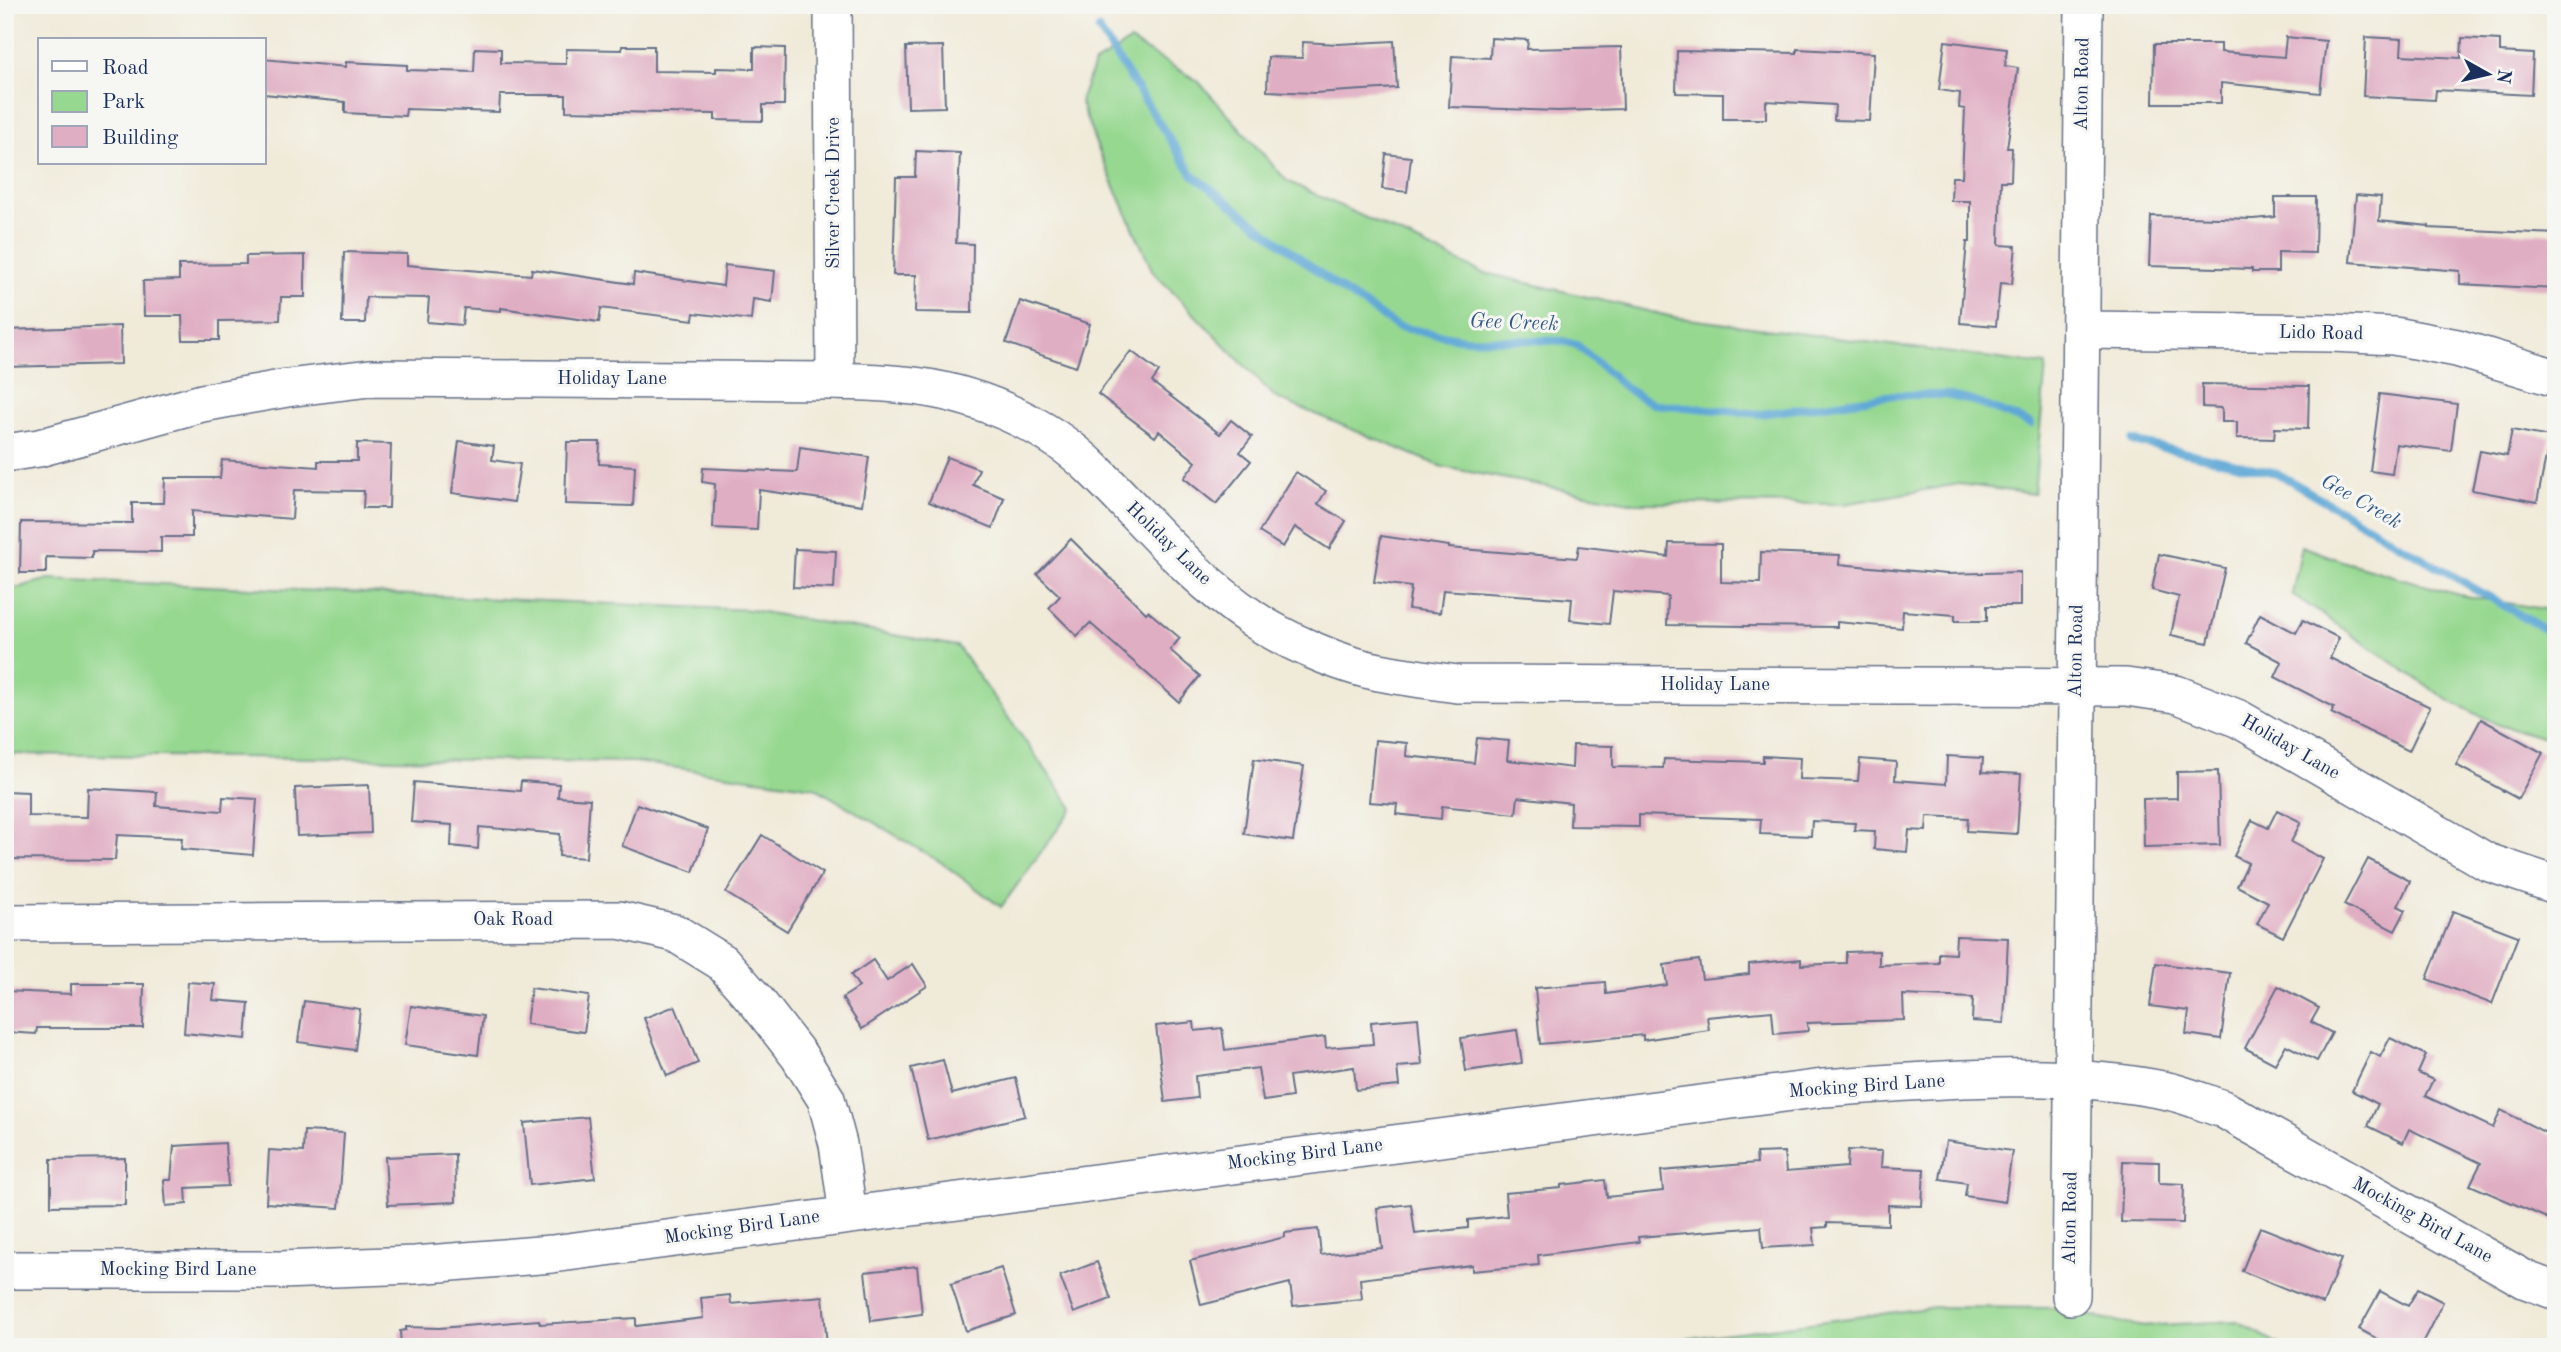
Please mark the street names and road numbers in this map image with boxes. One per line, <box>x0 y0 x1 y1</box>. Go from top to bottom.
street label: Alton Road <box>2073 37 2093 131</box>
street label: Silver Creek Drive <box>825 117 844 269</box>
street label: Lido Road <box>2278 324 2364 344</box>
street label: Holiday Lane <box>557 370 667 389</box>
street label: Holiday Lane <box>1122 499 1214 589</box>
street label: Alton Road <box>2067 604 2087 698</box>
street label: Holiday Lane <box>1660 676 1770 695</box>
street label: Holiday Lane <box>2238 712 2342 784</box>
street label: Oak Road <box>473 911 553 930</box>
street label: Mocking Bird Lane <box>1788 1072 1946 1102</box>
street label: Mocking Bird Lane <box>1226 1136 1384 1174</box>
street label: Alton Road <box>2061 1171 2081 1265</box>
street label: Mocking Bird Lane <box>2349 1175 2495 1267</box>
street label: Mocking Bird Lane <box>663 1208 821 1248</box>
street label: Mocking Bird Lane <box>100 1261 256 1280</box>

